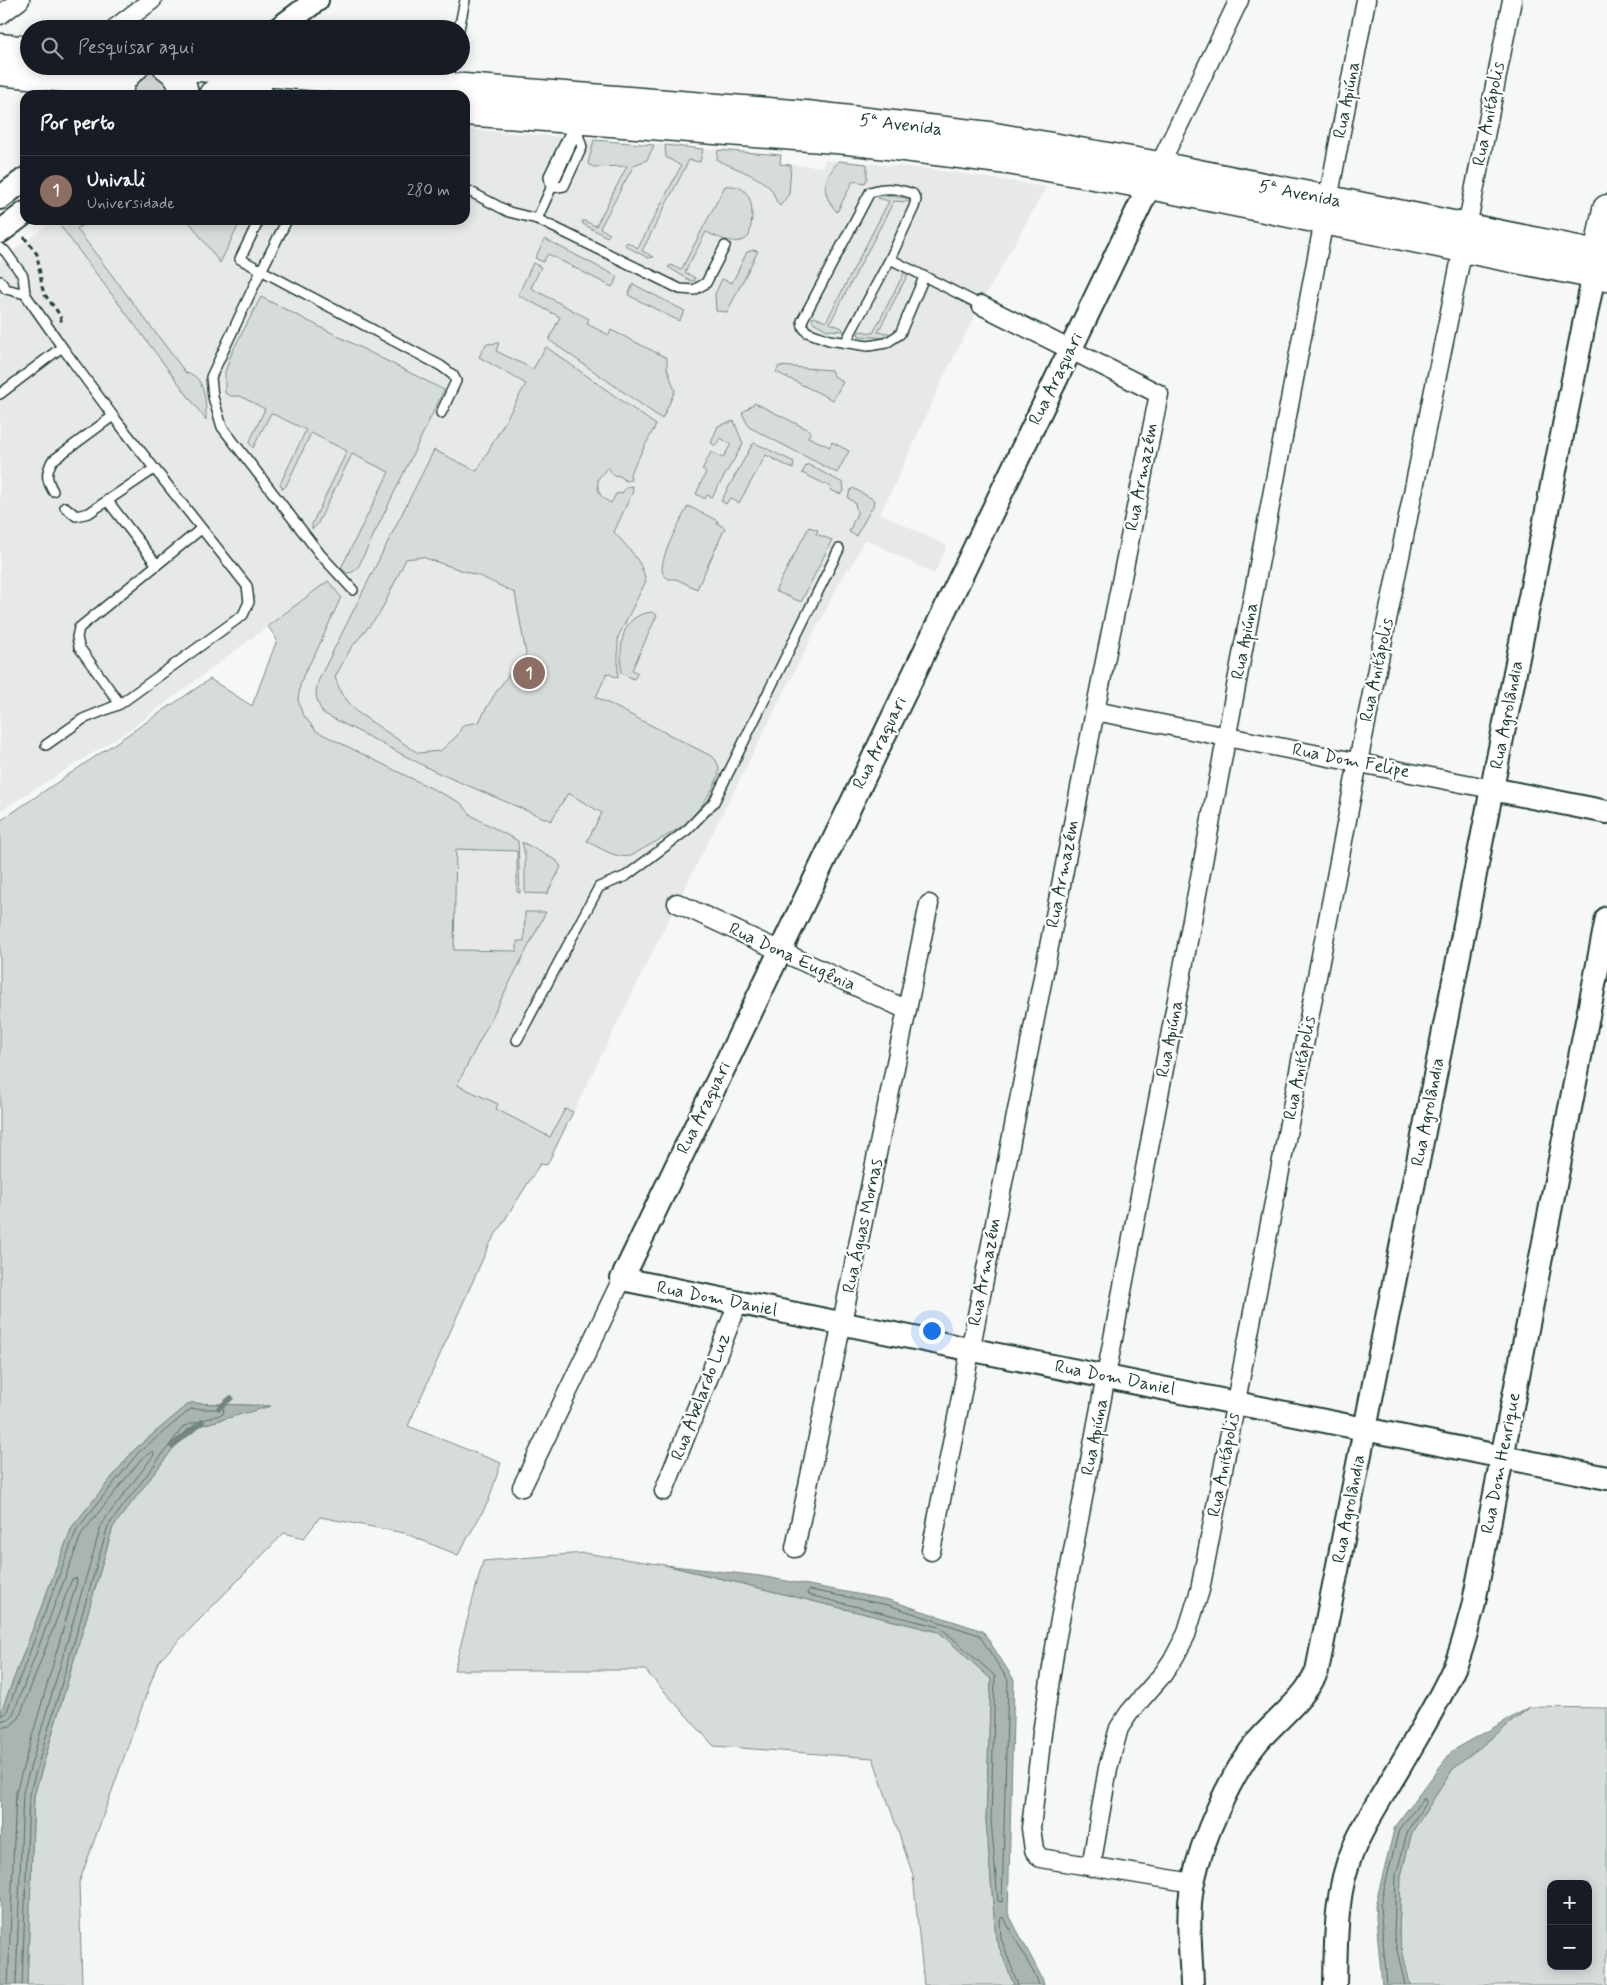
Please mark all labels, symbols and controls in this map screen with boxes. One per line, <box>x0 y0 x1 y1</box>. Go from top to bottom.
search box <box>20 20 470 75</box>
icon: search <box>38 34 66 62</box>
text: Pesquisar aqui <box>78 35 194 60</box>
street label: Rua Apiúna <box>1328 59 1367 141</box>
street label: Rua Anitápolis <box>1467 60 1511 168</box>
street label: 5ª Avenida <box>858 108 944 142</box>
text: Por perto <box>40 109 115 137</box>
text: Univali <box>87 168 145 193</box>
street label: 5ª Avenida <box>1257 174 1343 214</box>
text: 1 <box>52 180 60 201</box>
text: 280 m <box>407 180 450 201</box>
text: Universidade <box>87 193 175 214</box>
street label: Rua Araquari <box>1023 329 1089 429</box>
street label: Rua Armazém <box>1120 421 1164 533</box>
street label: Rua Apiúna <box>1226 600 1265 682</box>
street label: Rua Anitápolis <box>1354 616 1400 724</box>
pin: 1 <box>513 654 545 692</box>
street label: Rua Agrolândia <box>1485 659 1529 771</box>
street label: Rua Araquari <box>847 693 913 793</box>
street label: Rua Dom Felipe <box>1290 738 1412 784</box>
street label: Rua Armazém <box>1041 818 1085 930</box>
street label: Rua Dona Eugênia <box>725 917 859 997</box>
street label: Rua Apiúna <box>1151 998 1190 1080</box>
street label: Rua Anitápolis <box>1278 1014 1322 1122</box>
street label: Rua Agrolândia <box>1406 1056 1450 1168</box>
street label: Rua Araquari <box>671 1058 737 1158</box>
street label: Rua Águas Mornas <box>837 1157 889 1295</box>
street label: Rua Armazém <box>963 1216 1007 1328</box>
street label: Rua Dom Daniel <box>655 1276 779 1322</box>
your location <box>919 1318 945 1344</box>
street label: Rua Abelardo Luz <box>666 1330 736 1464</box>
street label: Rua Dom Daniel <box>1053 1355 1177 1401</box>
street label: Rua Dom Henrique <box>1476 1390 1527 1536</box>
street label: Rua Apiúna <box>1076 1396 1115 1478</box>
street label: Rua Anitápolis <box>1202 1411 1246 1519</box>
street label: Rua Agrolândia <box>1327 1453 1371 1565</box>
map controls <box>1547 1880 1592 1970</box>
button: + <box>1547 1880 1592 1925</box>
button: − <box>1547 1925 1592 1970</box>

